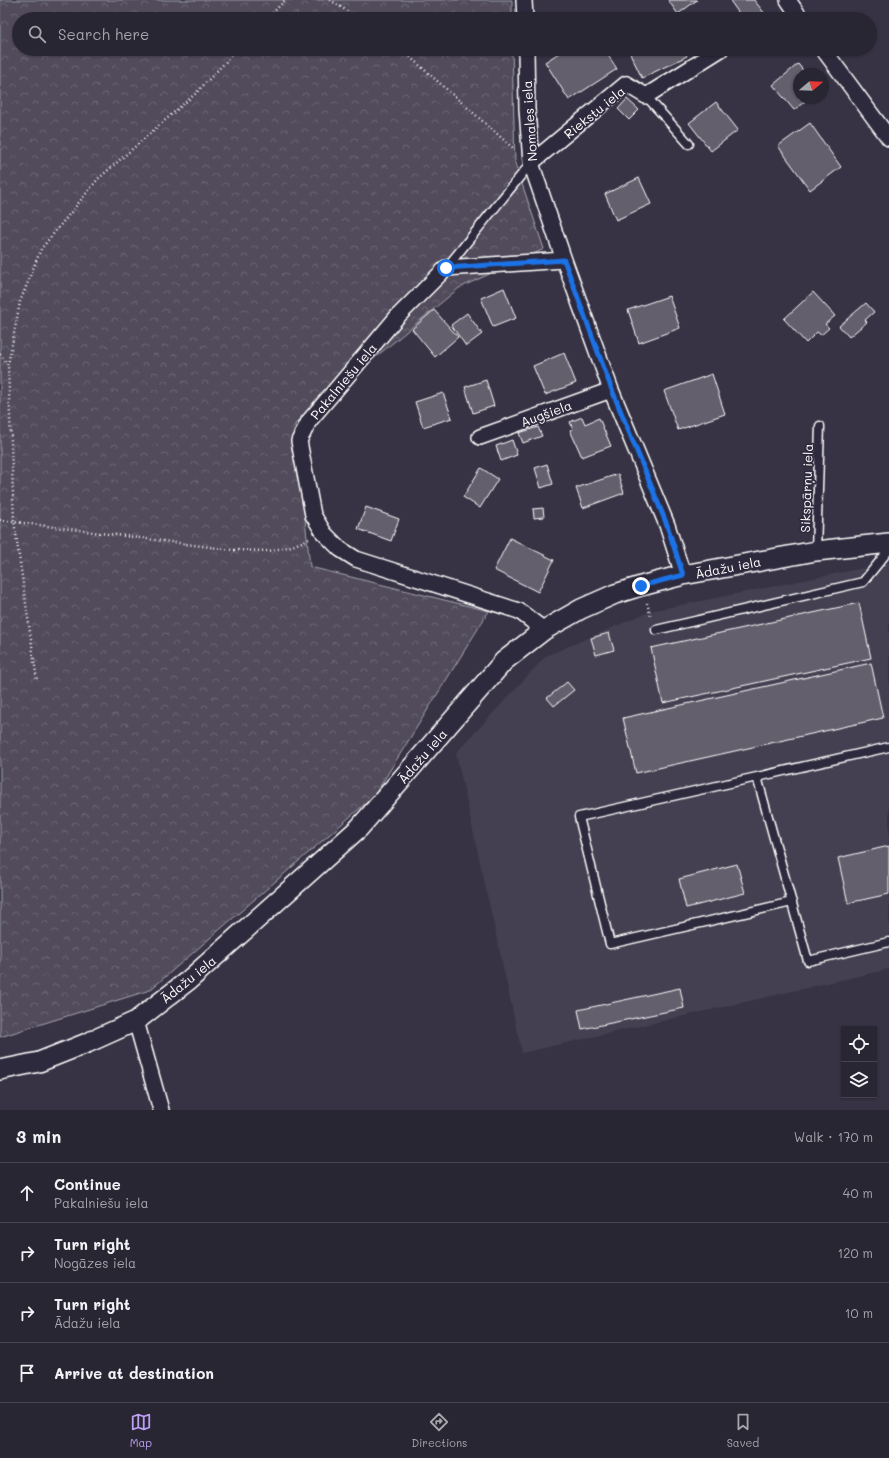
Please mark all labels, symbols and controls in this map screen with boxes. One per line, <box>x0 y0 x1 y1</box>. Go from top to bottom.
search box <box>12 12 877 56</box>
icon: search <box>26 23 48 45</box>
text: Search here <box>58 24 149 44</box>
north arrow <box>793 68 829 104</box>
street label: Nomales iela <box>518 80 540 162</box>
street label: Riekstu iela <box>560 82 628 142</box>
route start <box>437 259 455 277</box>
street label: Pakalniešu iela <box>306 339 380 423</box>
street label: Augšiela <box>518 396 574 430</box>
street label: Sikspārņu iela <box>796 443 817 533</box>
street label: Ādažu iela <box>694 552 762 582</box>
route end <box>632 577 650 595</box>
street label: Ādažu iela <box>394 725 450 787</box>
street label: Ādažu iela <box>157 951 219 1007</box>
map controls <box>841 1026 877 1098</box>
button: locate <box>841 1026 877 1062</box>
button: layers <box>841 1062 877 1098</box>
text: 3 min <box>16 1125 61 1147</box>
text: Walk · 170 m <box>794 1128 873 1145</box>
text: Continue <box>54 1174 121 1194</box>
icon: ahead <box>16 1182 38 1204</box>
text: 40 m <box>843 1184 873 1201</box>
text: Pakalniešu iela <box>54 1194 149 1211</box>
text: Turn right <box>54 1234 131 1254</box>
icon: right <box>16 1242 38 1264</box>
text: 120 m <box>837 1244 873 1261</box>
text: Nogāzes iela <box>54 1254 136 1271</box>
text: Turn right <box>54 1294 131 1314</box>
icon: right <box>16 1302 38 1324</box>
text: 10 m <box>845 1304 873 1321</box>
text: Ādažu iela <box>54 1314 121 1331</box>
icon: arrive <box>16 1362 38 1384</box>
text: Arrive at destination <box>54 1363 214 1383</box>
tab: Map <box>130 1411 152 1450</box>
tab: Directions <box>411 1411 467 1450</box>
tab: Saved <box>727 1411 759 1450</box>

